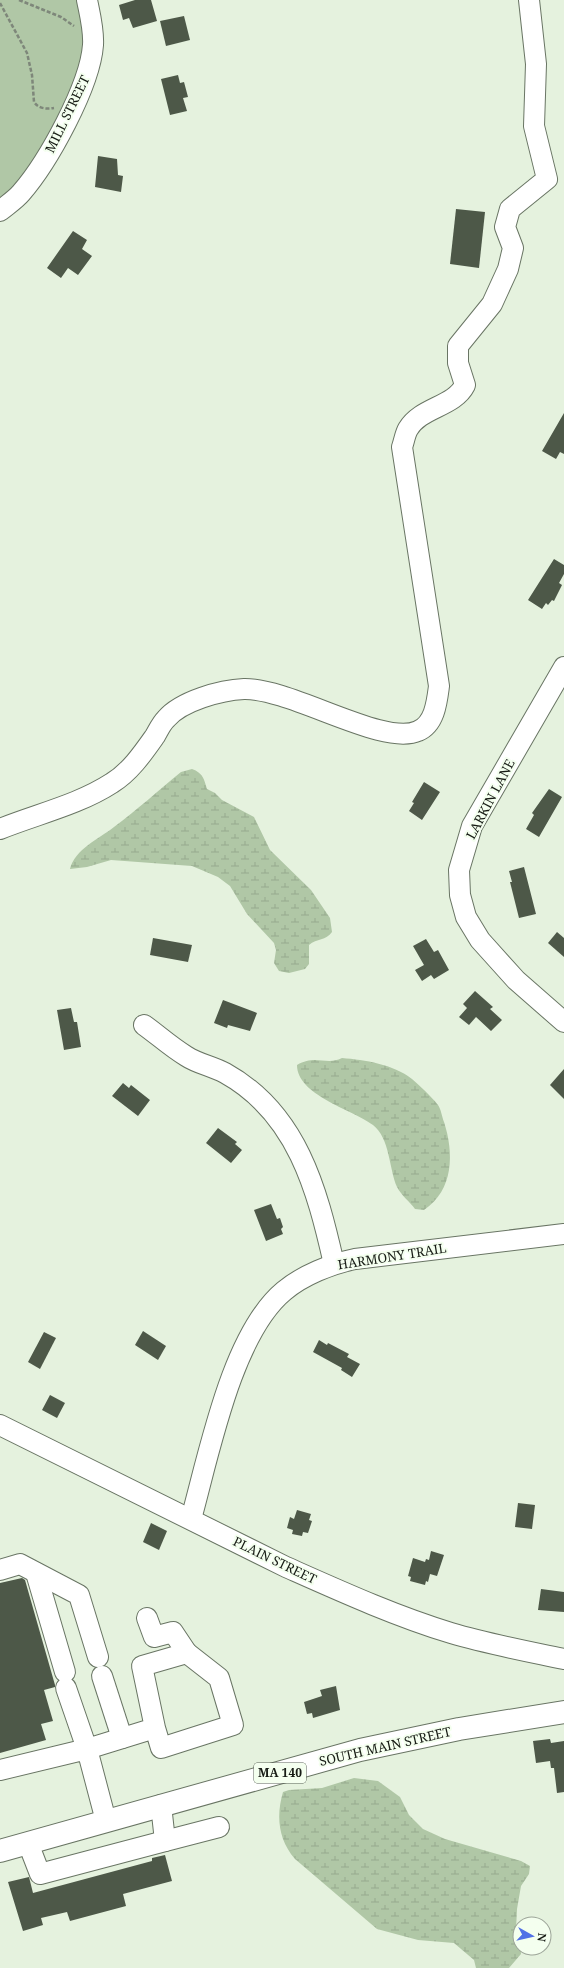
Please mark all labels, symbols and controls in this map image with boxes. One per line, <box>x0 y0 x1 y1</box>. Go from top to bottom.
street label: MILL STREET <box>40 72 94 156</box>
street label: LARKIN LANE <box>461 756 519 842</box>
street label: HARMONY TRAIL <box>336 1239 448 1273</box>
street label: PLAIN STREET <box>230 1532 320 1588</box>
street label: SOUTH MAIN STREET <box>317 1722 453 1770</box>
road number: MA 140 <box>254 1763 306 1783</box>
north arrow <box>512 1916 552 1956</box>
text: N <box>534 1932 550 1943</box>

